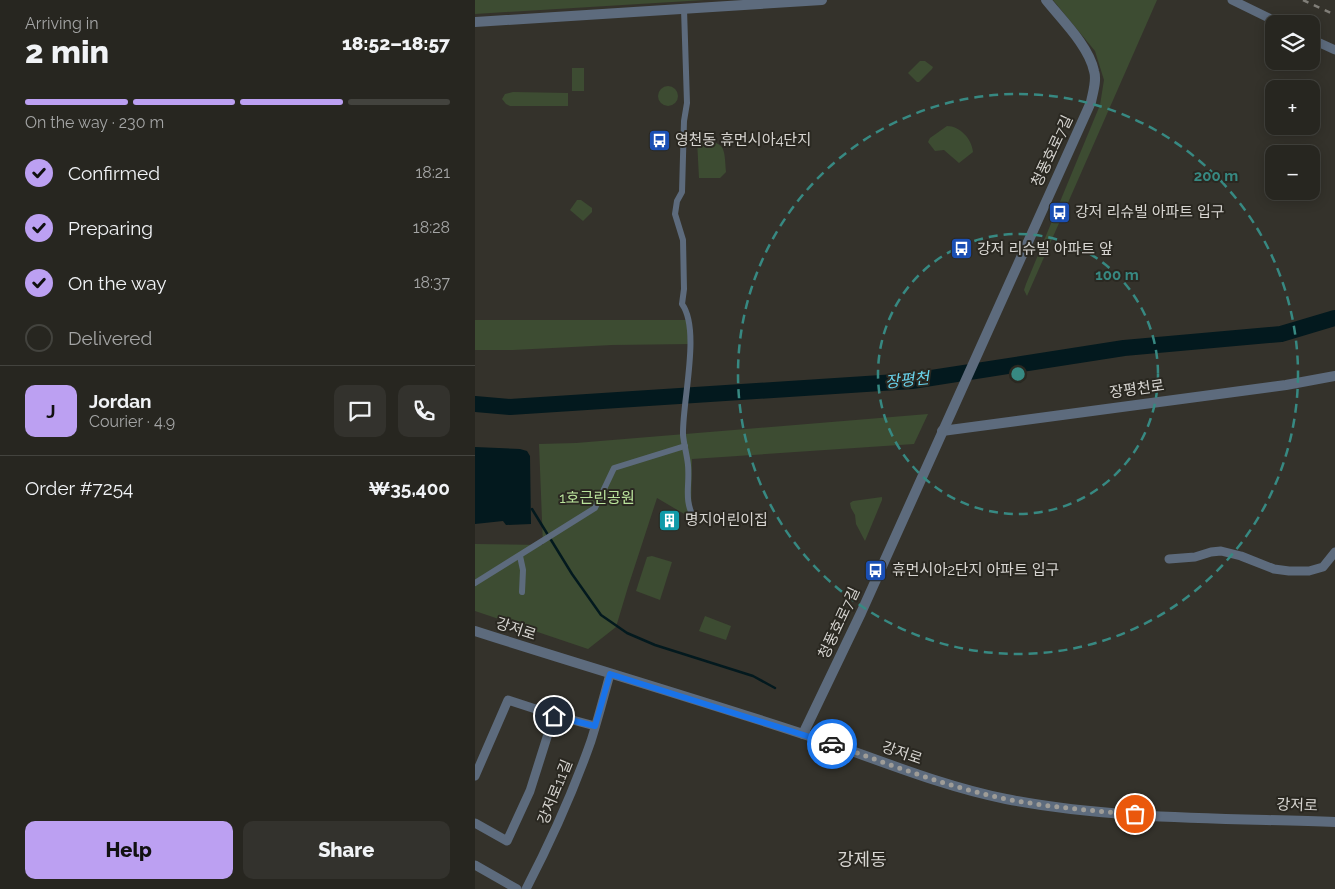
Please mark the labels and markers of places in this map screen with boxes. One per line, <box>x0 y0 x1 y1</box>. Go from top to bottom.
bus stop icon: 영천동 휴먼시아4단지 <box>647 128 671 152</box>
place label: 영천동 휴먼시아4단지 <box>675 131 811 149</box>
bus stop icon: 강저 리슈빌 아파트 입구 <box>1047 200 1071 224</box>
place label: 강저 리슈빌 아파트 입구 <box>1075 203 1224 221</box>
bus stop icon: 강저 리슈빌 아파트 앞 <box>949 237 973 261</box>
place label: 강저 리슈빌 아파트 앞 <box>977 240 1113 258</box>
centre of rings <box>1009 365 1027 383</box>
building icon: 명지어린이집 <box>657 508 681 532</box>
place label: 명지어린이집 <box>685 511 768 529</box>
bus stop icon: 휴먼시아2단지 아파트 입구 <box>864 558 888 582</box>
place label: 휴먼시아2단지 아파트 입구 <box>892 561 1059 579</box>
pin <box>533 695 575 737</box>
pin <box>1114 793 1156 835</box>

